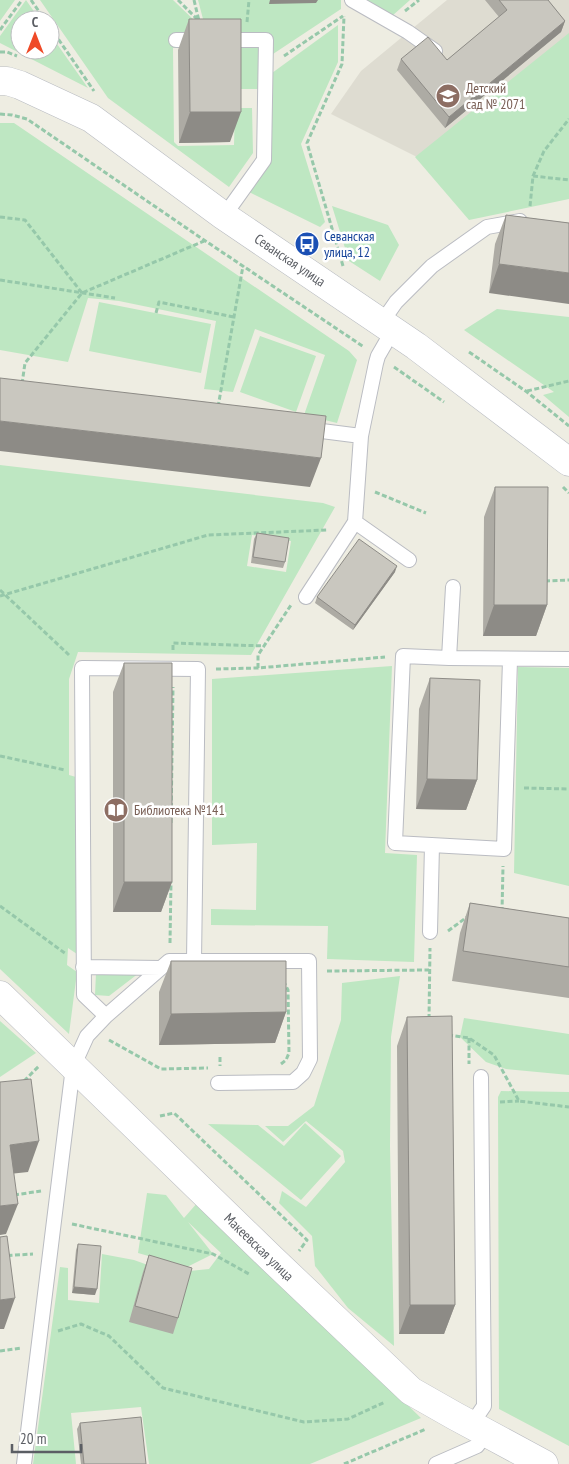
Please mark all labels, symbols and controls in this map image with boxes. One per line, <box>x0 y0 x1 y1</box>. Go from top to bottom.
north arrow <box>10 10 60 60</box>
text: С <box>32 13 39 31</box>
place label: Детский сад № 2071 <box>466 79 525 113</box>
school or university icon: Детский сад № 2071 <box>435 83 461 109</box>
place label: Севанская улица, 12 <box>324 227 375 261</box>
street label: Севанская улица <box>251 230 329 290</box>
bus stop icon: Севанская улица, 12 <box>294 231 320 257</box>
library icon: Библиотека №141 <box>103 797 129 823</box>
place label: Библиотека №141 <box>134 801 225 819</box>
street label: Макеевская улица <box>220 1209 298 1285</box>
scale bar <box>12 1422 81 1454</box>
text: 20 m <box>20 1429 46 1448</box>

